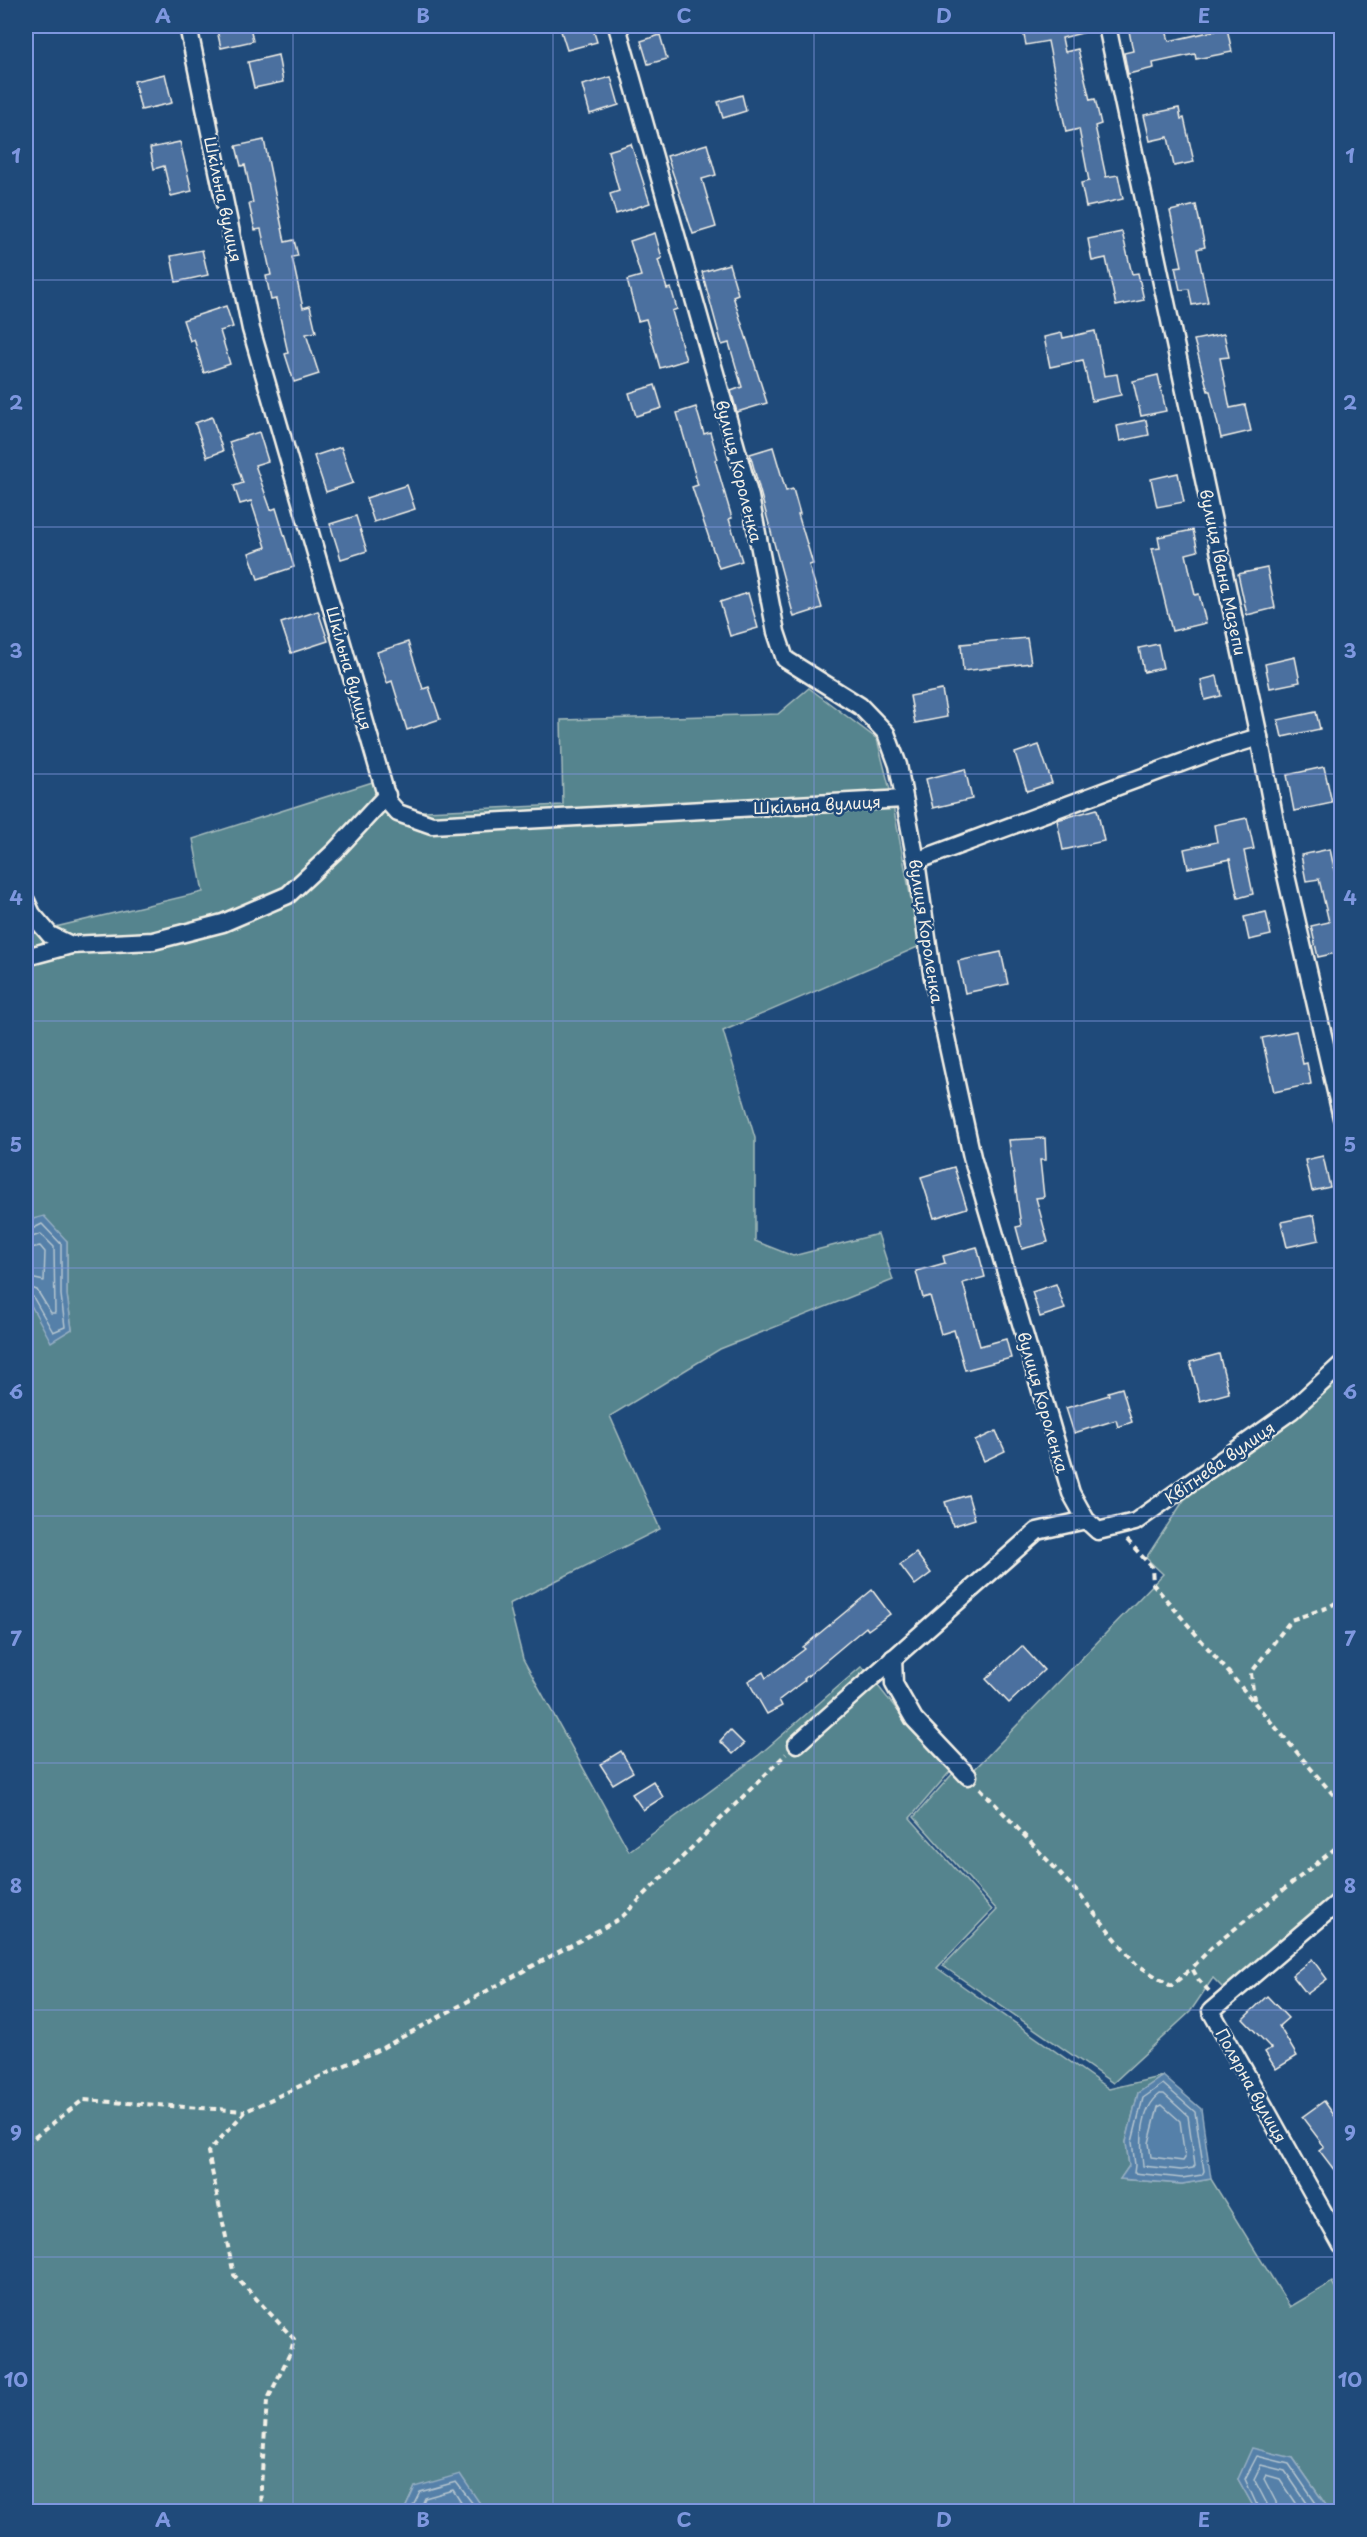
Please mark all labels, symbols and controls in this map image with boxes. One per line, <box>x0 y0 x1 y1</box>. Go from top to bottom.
text: A <box>155 0 171 30</box>
text: B <box>416 0 430 30</box>
text: C <box>676 0 692 30</box>
text: D <box>936 0 952 30</box>
text: E <box>1198 0 1210 30</box>
street label: Шкільна вулиця <box>199 134 249 264</box>
text: 1 <box>11 140 21 170</box>
text: 1 <box>1345 140 1355 170</box>
text: 2 <box>9 387 23 417</box>
text: 2 <box>1343 387 1357 417</box>
street label: вулиця Короленка <box>711 397 769 545</box>
street label: вулиця Івана Мазепи <box>1195 487 1253 657</box>
street label: Шкільна вулиця <box>321 603 379 733</box>
text: 3 <box>9 635 23 665</box>
text: 3 <box>1343 635 1357 665</box>
street label: Шкільна вулиця <box>753 789 881 819</box>
street label: вулиця Короленка <box>904 857 950 1005</box>
text: 4 <box>9 882 23 912</box>
text: 4 <box>1343 882 1357 912</box>
text: 5 <box>10 1129 22 1159</box>
text: 5 <box>1344 1129 1356 1159</box>
street label: вулиця Короленка <box>1012 1329 1076 1475</box>
text: 6 <box>9 1376 23 1406</box>
text: 6 <box>1343 1376 1357 1406</box>
street label: Квітнева вулиця <box>1159 1415 1279 1509</box>
text: 7 <box>10 1623 22 1653</box>
text: 7 <box>1344 1623 1356 1653</box>
text: 8 <box>10 1870 22 1900</box>
text: 8 <box>1344 1870 1356 1900</box>
street label: Полярна вулиця <box>1211 2023 1293 2147</box>
text: 9 <box>10 2117 22 2147</box>
text: 9 <box>1344 2117 1356 2147</box>
text: 10 <box>4 2364 28 2394</box>
text: 10 <box>1338 2364 1362 2394</box>
text: A <box>155 2504 171 2534</box>
text: B <box>416 2504 430 2534</box>
text: C <box>676 2504 692 2534</box>
text: D <box>936 2504 952 2534</box>
text: E <box>1198 2504 1210 2534</box>

